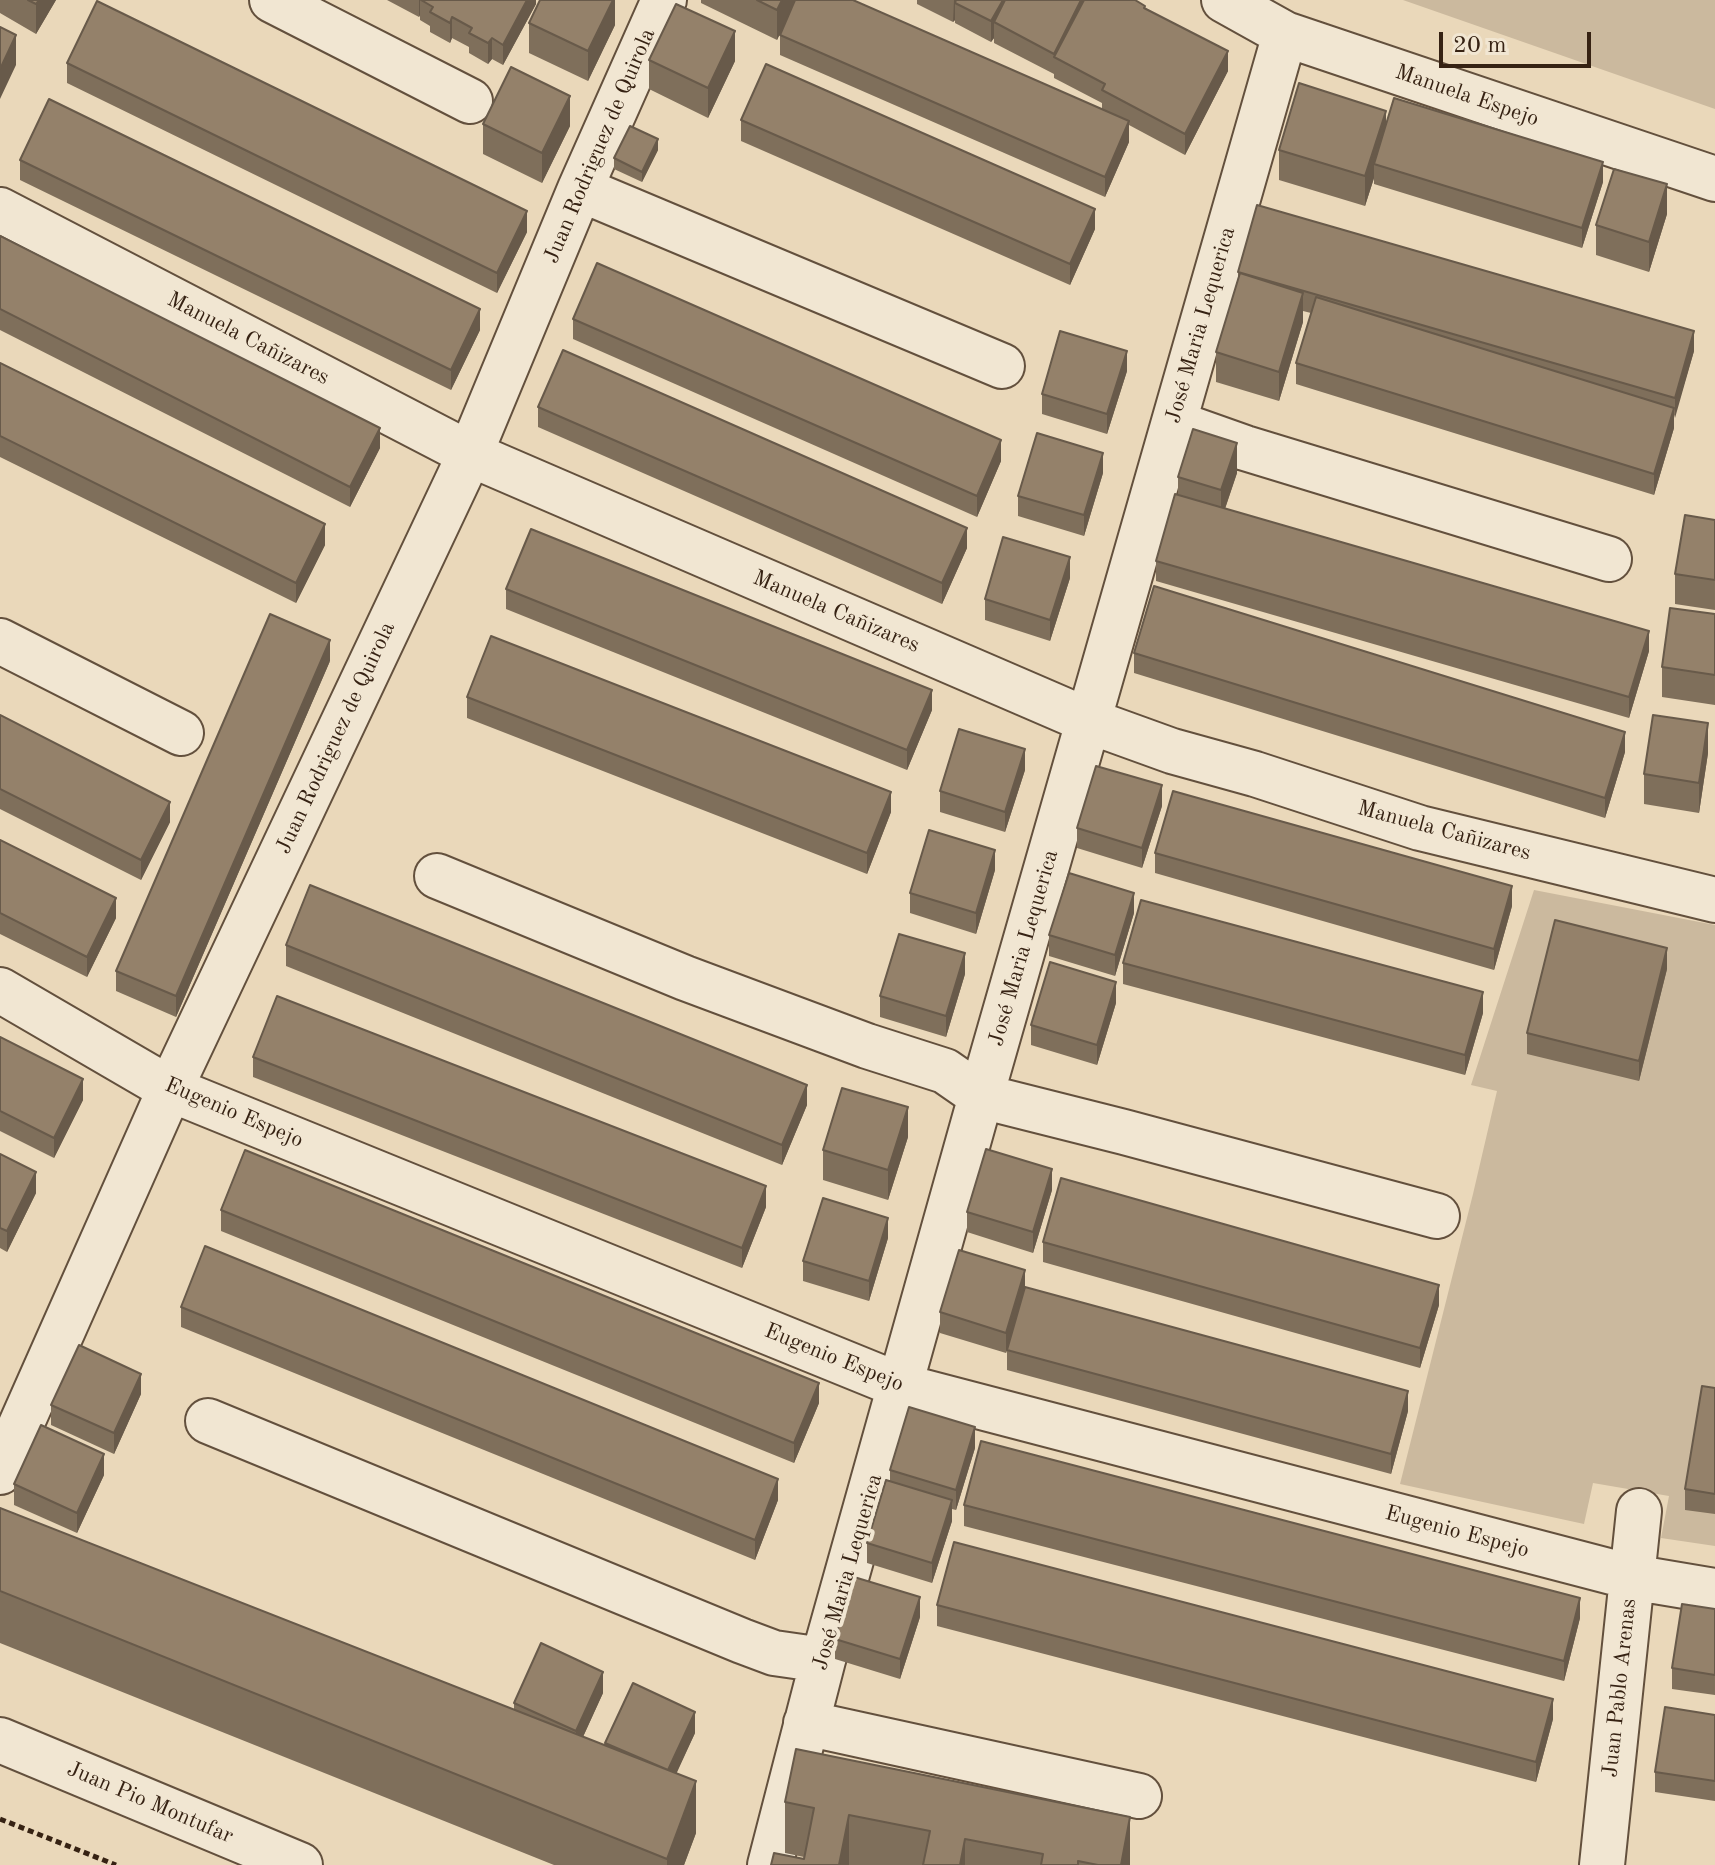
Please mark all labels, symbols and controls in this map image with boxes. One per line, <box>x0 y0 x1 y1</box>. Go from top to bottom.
scale bar <box>1443 16 1595 66</box>
street label: Juan Rodriguez de Quirola <box>538 24 662 268</box>
text: 20 m <box>1453 34 1507 58</box>
street label: Manuela Espejo <box>1392 59 1542 133</box>
street label: José Maria Lequerica <box>1160 224 1242 426</box>
street label: Manuela Cañizares <box>162 287 334 391</box>
street label: Manuela Cañizares <box>749 565 923 659</box>
street label: Juan Rodriguez de Quirola <box>271 618 401 858</box>
street label: Manuela Cañizares <box>1354 795 1534 867</box>
street label: José Maria Lequerica <box>983 847 1065 1049</box>
street label: Eugenio Espejo <box>161 1072 307 1154</box>
street label: Eugenio Espejo <box>760 1318 908 1398</box>
street label: José Maria Lequerica <box>807 1471 889 1673</box>
street label: Eugenio Espejo <box>1382 1500 1532 1564</box>
street label: Juan Pablo Arenas <box>1597 1597 1643 1779</box>
street label: Juan Pio Montufar <box>63 1756 237 1850</box>

